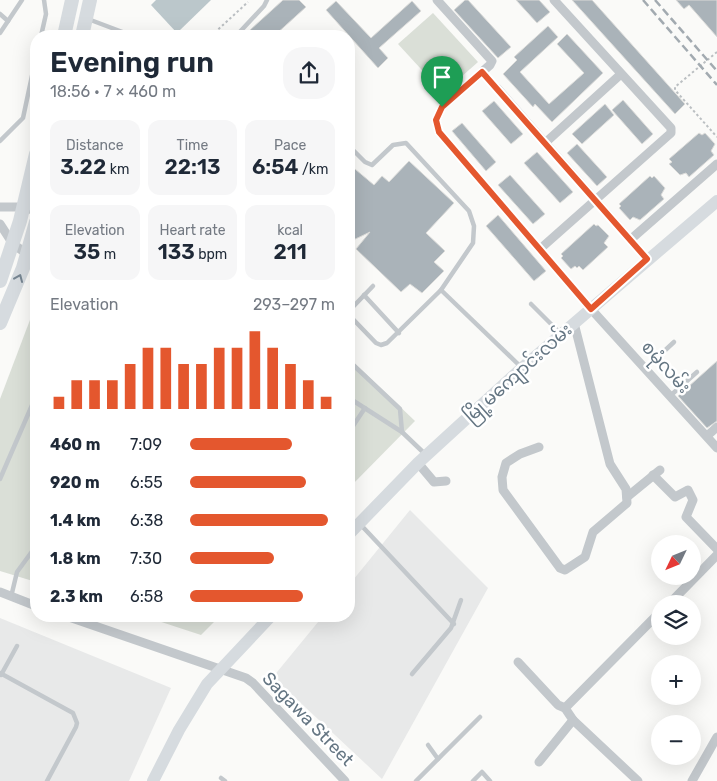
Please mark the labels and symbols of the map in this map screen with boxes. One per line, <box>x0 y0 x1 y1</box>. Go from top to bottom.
pin <box>421 56 463 107</box>
one-way arrow <box>12 274 23 283</box>
street label: မြို့မကျောင်းလမ်း <box>457 317 579 430</box>
street label: စမုံလမ်း <box>634 335 697 400</box>
north arrow <box>651 535 701 585</box>
street label: Sagawa Street <box>258 667 358 771</box>

